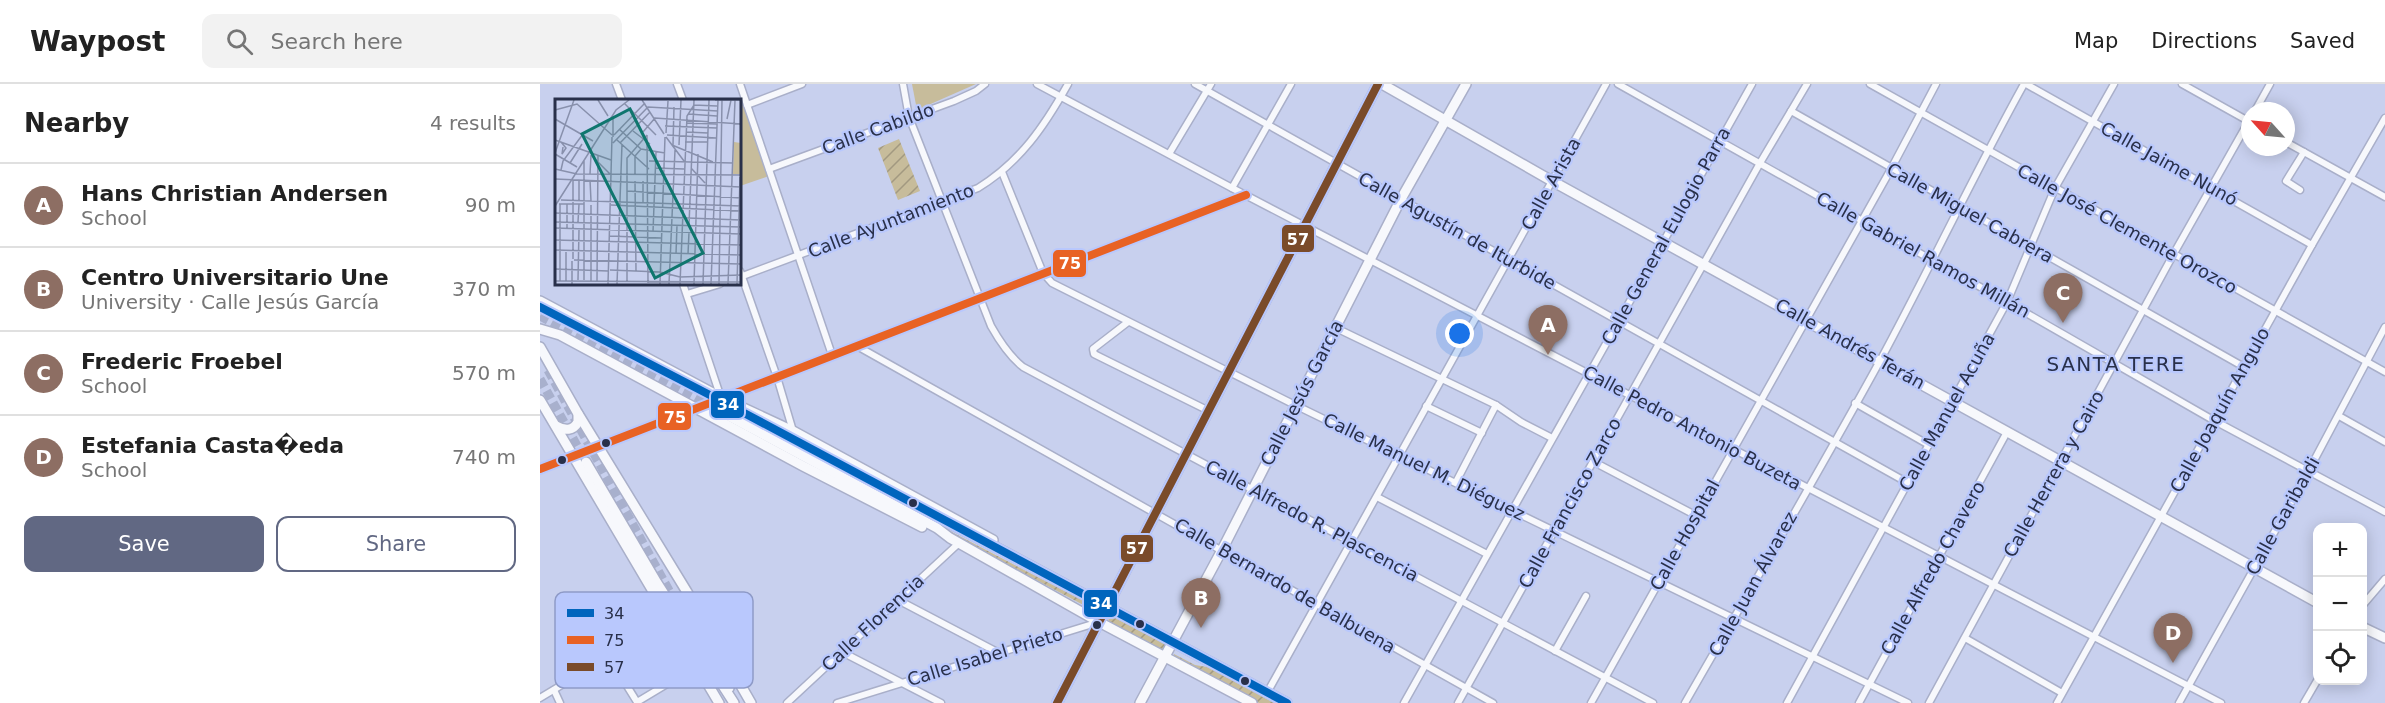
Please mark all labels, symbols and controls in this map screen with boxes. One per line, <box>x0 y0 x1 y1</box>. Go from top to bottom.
search box <box>202 14 622 68</box>
text: Waypost <box>30 25 166 58</box>
icon: search <box>223 25 256 58</box>
text: Search here <box>271 29 403 54</box>
text: Map <box>2074 29 2118 53</box>
text: Directions <box>2151 29 2257 53</box>
text: Saved <box>2290 29 2355 53</box>
inset map <box>555 99 741 285</box>
street label: Calle Cabildo <box>819 99 937 159</box>
north arrow <box>2241 102 2295 156</box>
text: Nearby <box>24 108 129 138</box>
text: 4 results <box>430 111 516 135</box>
street label: Calle Jaime Nunó <box>2097 117 2241 210</box>
street label: Calle General Eulogio Parra <box>1597 123 1734 348</box>
street label: Calle Arista <box>1517 134 1585 234</box>
street label: Calle Miguel Cabrera <box>1883 158 2057 267</box>
street label: Calle José Clemente Orozco <box>2013 159 2241 299</box>
street label: Calle Agustín de Iturbide <box>1355 167 1560 294</box>
street label: Calle Ayuntamiento <box>805 179 977 262</box>
text: Hans Christian Andersen <box>81 181 388 206</box>
street label: Calle Gabriel Ramos Millán <box>1813 187 2034 322</box>
text: A <box>36 193 51 217</box>
text: 90 m <box>465 193 516 217</box>
text: School <box>81 206 147 230</box>
line badge: 57 <box>1281 224 1315 253</box>
text: 57 <box>1287 230 1309 249</box>
line badge: 75 <box>1052 249 1087 278</box>
text: 75 <box>1059 254 1081 273</box>
text: Centro Universitario Une <box>81 265 389 290</box>
pin: C <box>2044 274 2083 323</box>
text: B <box>36 277 51 301</box>
text: 370 m <box>452 277 516 301</box>
text: University · Calle Jesús García <box>81 290 379 314</box>
street label: Calle Andrés Terán <box>1772 294 1929 393</box>
pin: A <box>1528 306 1568 355</box>
street label: Calle Jesús García <box>1256 316 1347 469</box>
your location <box>1445 319 1474 348</box>
street label: Calle Joaquín Angulo <box>2165 324 2274 496</box>
street label: Calle Manuel Acuña <box>1894 329 1999 494</box>
text: Frederic Froebel <box>81 349 283 374</box>
district label: SANTA TERE <box>2047 352 2185 376</box>
text: C <box>36 361 51 385</box>
text: 570 m <box>452 361 516 385</box>
street label: Calle Pedro Antonio Buzeta <box>1580 361 1805 494</box>
text: School <box>81 374 147 398</box>
street label: Calle Herrera y Cairo <box>1999 387 2108 561</box>
line badge: 34 <box>710 390 745 419</box>
text: 34 <box>717 395 739 414</box>
line badge: 75 <box>657 402 692 431</box>
text: 75 <box>664 408 686 427</box>
street label: Calle Manuel M. Diéguez <box>1320 408 1529 525</box>
street label: Calle Francisco Zarco <box>1514 414 1625 592</box>
text: Estefania Casta�eda <box>81 433 344 458</box>
unlabelled marker <box>600 437 612 449</box>
text: D <box>35 445 52 469</box>
text: 740 m <box>452 445 516 469</box>
street label: Calle Garibaldi <box>2241 453 2324 578</box>
unlabelled marker <box>556 454 568 466</box>
street label: Calle Alfredo R. Plascencia <box>1202 455 1422 586</box>
text: School <box>81 458 147 482</box>
street label: Calle Hospital <box>1645 476 1724 594</box>
street label: Calle Alfredo Chavero <box>1876 477 1989 658</box>
unlabelled marker <box>907 497 919 509</box>
street label: Calle Juan Álvarez <box>1704 508 1801 660</box>
street label: Calle Bernardo de Balbuena <box>1171 514 1399 658</box>
button: Save <box>24 516 264 572</box>
button: Share <box>276 516 516 572</box>
map controls <box>2313 523 2367 685</box>
button: + <box>2313 523 2367 577</box>
line badge: 57 <box>1120 534 1154 563</box>
text: 57 <box>1126 539 1148 558</box>
street label: Calle Florencia <box>817 570 928 675</box>
button: − <box>2313 577 2367 631</box>
pin: B <box>1182 578 1220 628</box>
line badge: 34 <box>1083 589 1118 618</box>
legend <box>555 592 753 688</box>
text: 34 <box>1090 594 1112 613</box>
text: 34 <box>604 604 624 623</box>
pin: D <box>2154 614 2192 663</box>
unlabelled marker <box>1134 618 1146 630</box>
unlabelled marker <box>1091 619 1103 631</box>
street label: Calle Isabel Prieto <box>905 623 1065 690</box>
text: 75 <box>604 631 624 650</box>
button: locate <box>2313 631 2367 685</box>
text: 57 <box>604 658 624 677</box>
unlabelled marker <box>1239 675 1251 687</box>

